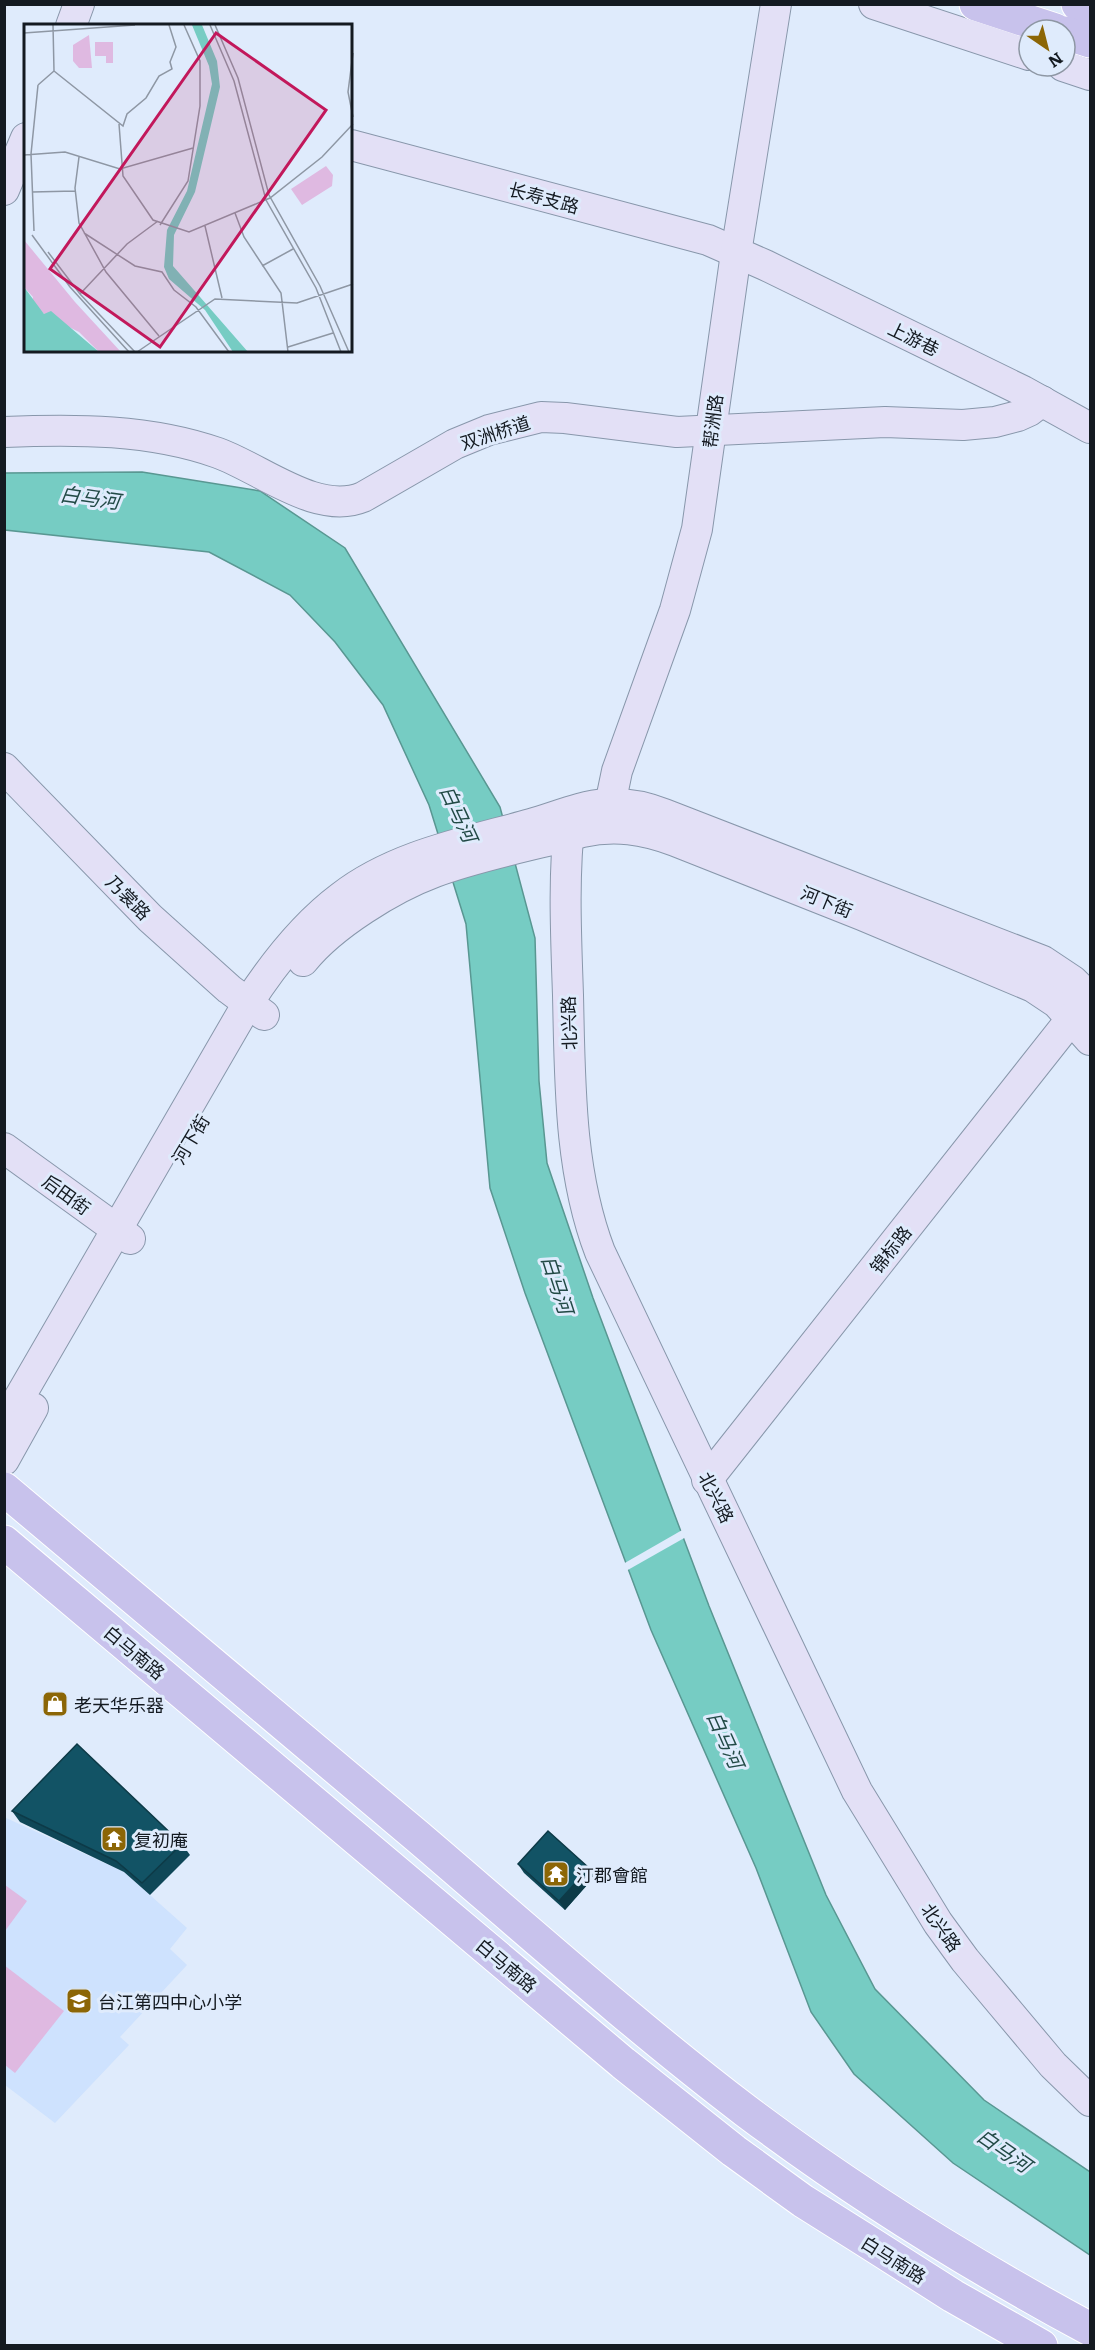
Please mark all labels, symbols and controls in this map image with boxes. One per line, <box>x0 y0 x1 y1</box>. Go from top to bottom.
north arrow <box>1017 18 1077 78</box>
inset map <box>24 24 352 352</box>
text: N <box>1044 47 1069 75</box>
street label: 长寿支路 <box>506 175 582 219</box>
street label: 上游巷 <box>884 314 944 362</box>
street label: 帮洲路 <box>695 393 729 449</box>
street label: 双洲桥道 <box>457 408 533 456</box>
water label: 白马河 <box>58 477 126 516</box>
water label: 白马河 <box>434 779 488 850</box>
street label: 乃裳路 <box>100 868 158 926</box>
street label: 河下街 <box>797 878 857 924</box>
street label: 北兴路 <box>554 996 582 1050</box>
street label: 河下街 <box>165 1109 215 1169</box>
street label: 后田街 <box>37 1167 97 1221</box>
street label: 锦标路 <box>863 1219 917 1279</box>
water label: 白马河 <box>535 1251 584 1321</box>
street label: 北兴路 <box>693 1467 741 1527</box>
street label: 白马南路 <box>99 1619 171 1685</box>
shop icon: 老天华乐器 <box>40 1689 70 1719</box>
place label: 老天华乐器 <box>74 1691 164 1718</box>
water label: 白马河 <box>701 1705 755 1776</box>
temple icon: 复初庵 <box>99 1824 129 1854</box>
place label: 复初庵 <box>134 1826 188 1853</box>
temple icon: 汀郡會館 <box>541 1859 571 1889</box>
place label: 汀郡會館 <box>576 1861 648 1888</box>
street label: 北兴路 <box>915 1897 969 1957</box>
street label: 白马南路 <box>471 1932 543 1998</box>
school or university icon: 台江第四中心小学 <box>64 1986 94 2016</box>
place label: 台江第四中心小学 <box>98 1988 242 2015</box>
water label: 白马河 <box>972 2120 1041 2181</box>
street label: 白马南路 <box>856 2228 932 2290</box>

